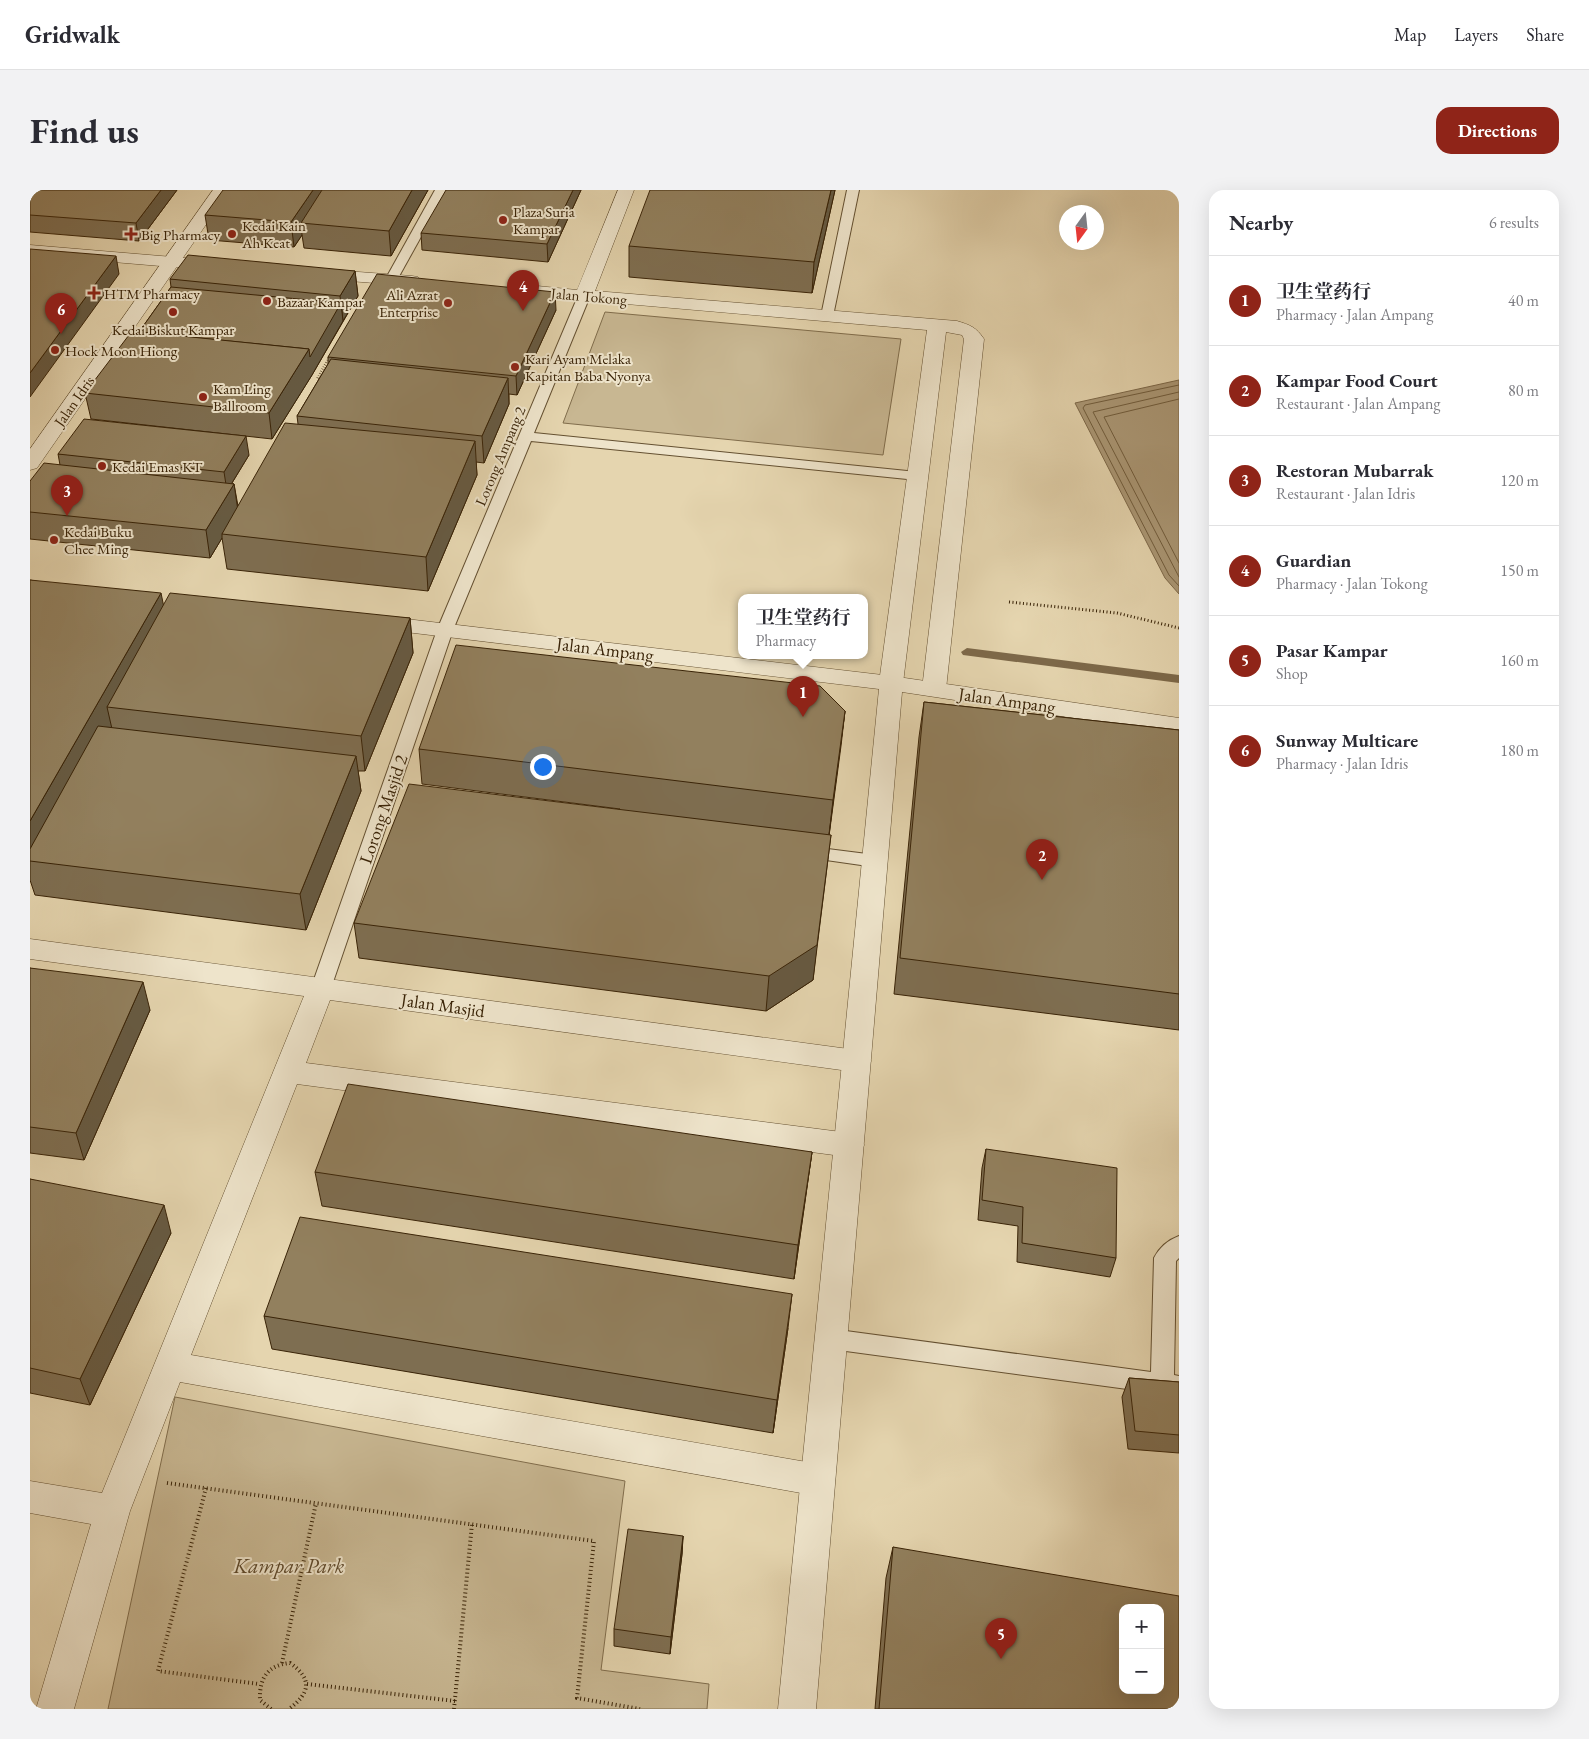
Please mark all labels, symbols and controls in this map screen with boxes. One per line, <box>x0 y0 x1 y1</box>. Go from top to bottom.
text: Gridwalk <box>25 19 120 50</box>
text: Map <box>1394 23 1426 46</box>
text: Layers <box>1454 23 1498 46</box>
text: Share <box>1526 23 1564 46</box>
button: Directions <box>1436 107 1559 154</box>
text: Find us <box>30 108 139 153</box>
place label: Plaza Suria Kampar <box>513 202 575 238</box>
north arrow <box>1059 205 1104 250</box>
text: Nearby <box>1229 209 1293 236</box>
text: 6 results <box>1489 212 1539 233</box>
marker: Plaza Suria Kampar <box>497 214 509 226</box>
place label: Kedai Kain Ah Keat <box>241 216 306 252</box>
place label: Big Pharmacy <box>141 225 220 244</box>
marker: Big Pharmacy <box>125 228 137 240</box>
marker: Kedai Kain Ah Keat <box>226 228 238 240</box>
pin: 4 <box>507 270 539 311</box>
text: 卫生堂药行 <box>1276 279 1371 304</box>
street label: Jalan Tokong <box>548 283 628 309</box>
place label: HTM Pharmacy <box>104 284 200 303</box>
place label: Ali Azrat Enterprise <box>379 285 438 321</box>
marker: HTM Pharmacy <box>88 287 100 299</box>
text: 1 <box>1241 290 1249 311</box>
text: 40 m <box>1508 290 1539 311</box>
place label: Bazaar Kampar <box>277 292 363 311</box>
pin: 6 <box>45 293 77 334</box>
marker: Bazaar Kampar <box>261 295 273 307</box>
marker: Ali Azrat Enterprise <box>442 297 454 309</box>
text: Pharmacy · Jalan Ampang <box>1276 304 1433 325</box>
marker: Kedai Biskut Kampar <box>167 306 179 318</box>
place label: Kedai Biskut Kampar <box>112 320 234 339</box>
place label: Hock Moon Hiong <box>65 341 178 360</box>
marker: Hock Moon Hiong <box>49 344 61 356</box>
place label: Kari Ayam Melaka Kapitan Baba Nyonya <box>525 349 651 385</box>
marker: Kari Ayam Melaka Kapitan Baba Nyonya <box>509 361 521 373</box>
text: Kampar Food Court <box>1276 368 1438 393</box>
street label: Jalan Idris <box>48 372 98 432</box>
place label: Kam Ling Ballroom <box>213 379 271 415</box>
text: 2 <box>1241 380 1249 401</box>
text: 80 m <box>1508 380 1539 401</box>
marker: Kam Ling Ballroom <box>197 391 209 403</box>
text: Restaurant · Jalan Ampang <box>1276 393 1440 414</box>
street label: Lorong Ampang 2 <box>471 403 530 509</box>
place label: Kedai Emas KT <box>112 457 203 476</box>
text: Restoran Mubarrak <box>1276 458 1434 483</box>
marker: Kedai Emas KT <box>96 460 108 472</box>
text: 3 <box>1241 470 1249 491</box>
text: 120 m <box>1500 470 1539 491</box>
pin: 3 <box>51 475 83 516</box>
text: Restaurant · Jalan Idris <box>1276 483 1415 504</box>
place label: Kedai Buku Chee Ming <box>64 522 132 558</box>
marker: Kedai Buku Chee Ming <box>48 534 60 546</box>
text: Guardian <box>1276 548 1351 573</box>
text: 4 <box>1241 560 1249 581</box>
text: 150 m <box>1500 560 1539 581</box>
text: Pharmacy · Jalan Tokong <box>1276 573 1428 594</box>
popup <box>738 594 868 659</box>
text: 卫生堂药行 <box>755 605 851 630</box>
text: Pharmacy <box>755 630 816 651</box>
street label: Jalan Ampang <box>553 631 655 666</box>
text: Pasar Kampar <box>1276 638 1388 663</box>
text: 5 <box>1241 650 1249 671</box>
text: 160 m <box>1500 650 1539 671</box>
text: Shop <box>1276 663 1308 684</box>
pin: 1 <box>787 676 819 717</box>
street label: Jalan Ampang <box>955 682 1057 718</box>
text: Sunway Multicare <box>1276 728 1418 753</box>
text: 6 <box>1241 740 1249 761</box>
text: 180 m <box>1500 740 1539 761</box>
street label: Lorong Masjid 2 <box>354 751 413 867</box>
text: Pharmacy · Jalan Idris <box>1276 753 1408 774</box>
your location <box>530 754 556 780</box>
pin: 2 <box>1026 839 1058 880</box>
street label: Jalan Masjid <box>398 987 487 1022</box>
park label: Kampar Park <box>233 1552 345 1579</box>
map controls <box>1119 1604 1164 1694</box>
button: + <box>1119 1604 1164 1649</box>
pin: 5 <box>985 1618 1017 1659</box>
button: − <box>1119 1649 1164 1694</box>

